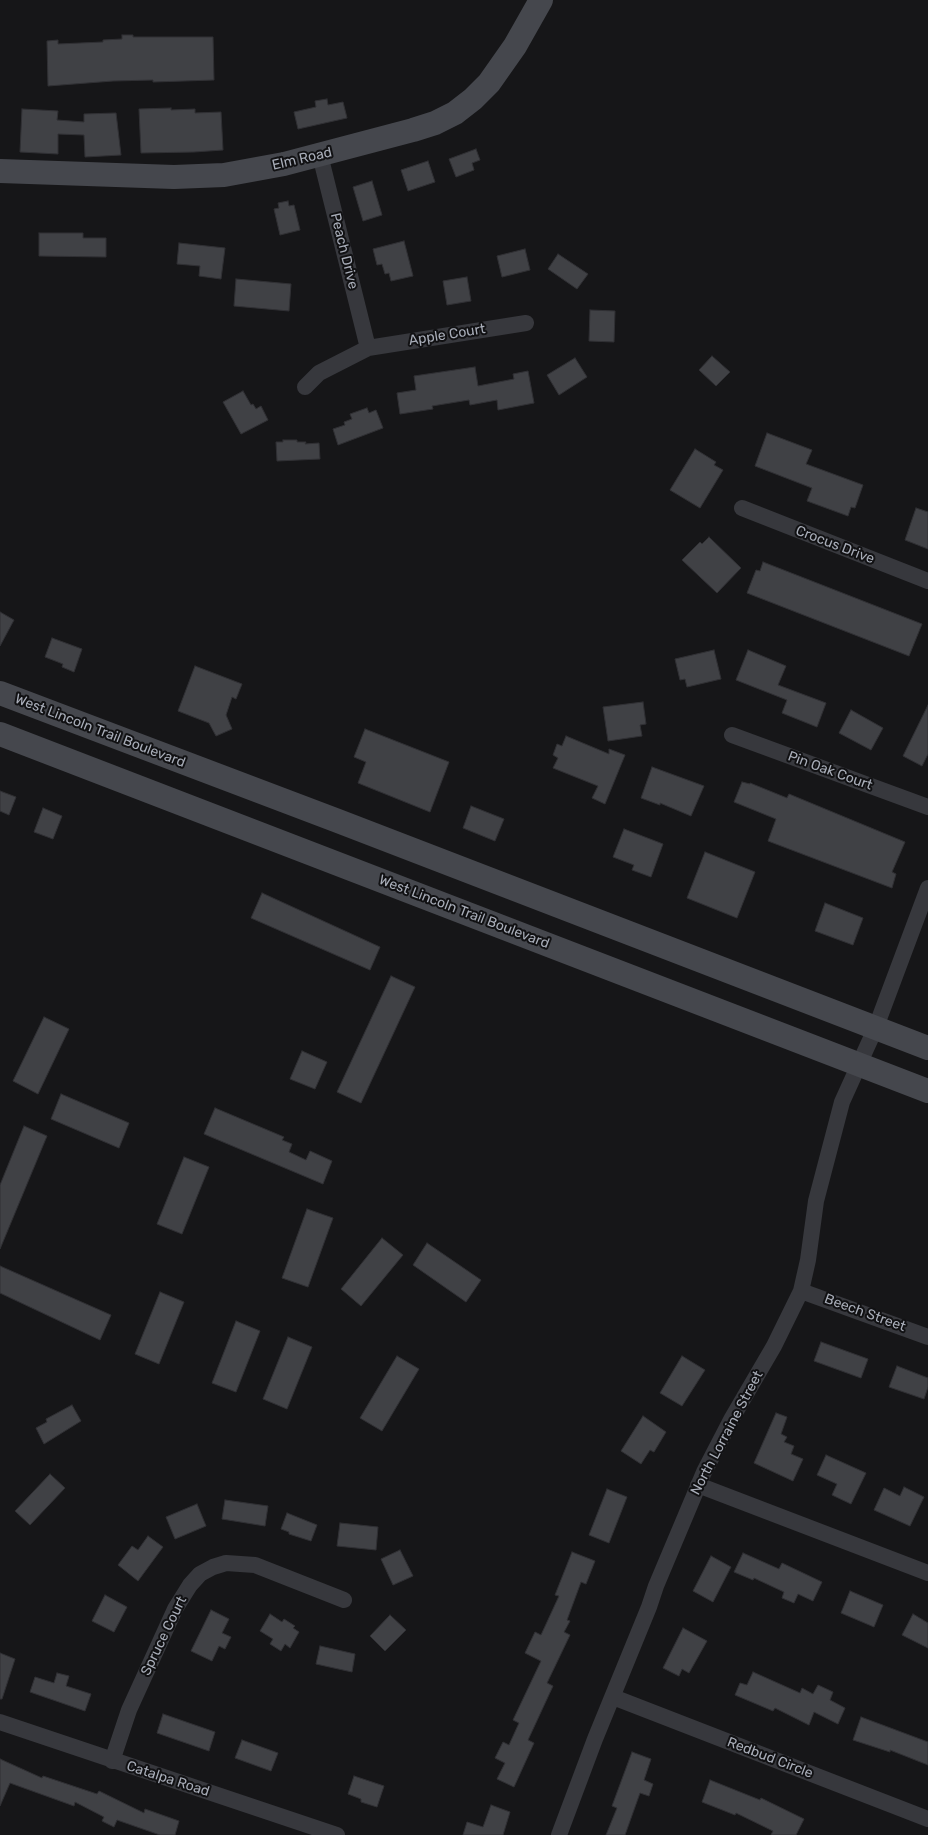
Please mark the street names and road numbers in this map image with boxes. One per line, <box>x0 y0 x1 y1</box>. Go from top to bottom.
street label: Elm Road <box>270 144 334 174</box>
street label: Peach Drive <box>326 211 362 291</box>
street label: Apple Court <box>408 321 486 349</box>
street label: Crocus Drive <box>793 522 877 568</box>
street label: West Lincoln Trail Boulevard <box>12 691 188 771</box>
street label: Pin Oak Court <box>785 748 875 794</box>
street label: West Lincoln Trail Boulevard <box>376 872 552 952</box>
street label: Beech Street <box>822 1291 908 1335</box>
street label: North Lorraine Street <box>687 1368 767 1498</box>
street label: Spruce Court <box>138 1593 190 1679</box>
street label: Redbud Circle <box>725 1734 815 1782</box>
street label: Catalpa Road <box>124 1758 212 1800</box>

